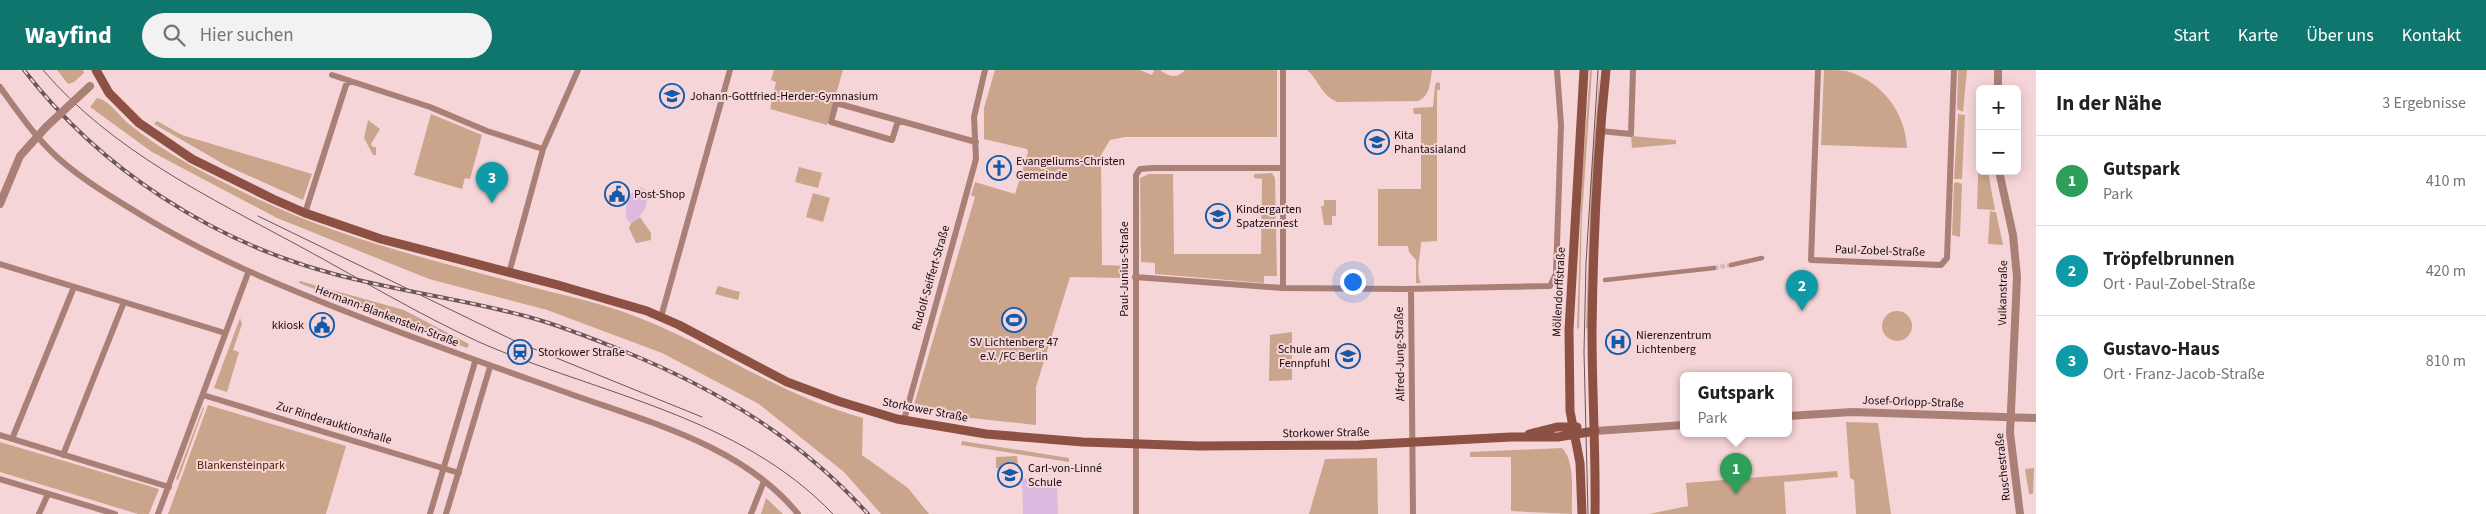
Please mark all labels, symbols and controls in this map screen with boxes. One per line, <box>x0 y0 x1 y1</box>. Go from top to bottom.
search box <box>142 13 492 58</box>
text: Wayfind <box>25 18 112 53</box>
icon: search <box>160 21 188 49</box>
text: Hier suchen <box>200 22 294 49</box>
text: Start <box>2173 23 2210 48</box>
text: Karte <box>2238 23 2278 48</box>
text: Über uns <box>2306 23 2374 48</box>
text: Kontakt <box>2402 23 2461 48</box>
school or university icon: Johann-Gottfried-Herder-Gymnasium <box>659 83 685 109</box>
map controls <box>1976 85 2021 175</box>
button: + <box>1976 85 2021 130</box>
place label: Johann-Gottfried-Herder-Gymnasium <box>690 88 878 105</box>
text: In der Nähe <box>2056 88 2162 118</box>
text: 3 Ergebnisse <box>2382 92 2466 114</box>
place label: Kita Phantasialand <box>1394 127 1466 158</box>
school or university icon: Kita Phantasialand <box>1364 129 1390 155</box>
button: − <box>1976 130 2021 175</box>
place label: Evangeliums-Christen Gemeinde <box>1016 153 1125 184</box>
church icon: Evangeliums-Christen Gemeinde <box>986 155 1012 181</box>
text: Gutspark <box>2103 156 2180 183</box>
pin: 3 <box>476 162 508 203</box>
text: 1 <box>2068 170 2076 192</box>
text: 410 m <box>2426 170 2466 192</box>
public building icon: Post-Shop <box>604 181 630 207</box>
text: Park <box>2103 183 2133 205</box>
place label: Post-Shop <box>634 186 685 203</box>
place label: Kindergarten Spatzennest <box>1236 201 1302 232</box>
school or university icon: Kindergarten Spatzennest <box>1205 203 1231 229</box>
street label: Paul-Junius-Straße <box>1116 221 1133 317</box>
street label: Rudolf-Seiffert-Straße <box>908 223 954 333</box>
street label: Paul-Zobel-Straße <box>1835 241 1925 261</box>
text: Tröpfelbrunnen <box>2103 246 2235 273</box>
street label: Möllendorffstraße <box>1548 247 1570 337</box>
street label: Vulkanstraße <box>1994 260 2012 326</box>
text: 2 <box>2068 260 2076 282</box>
text: 420 m <box>2426 260 2466 282</box>
your location <box>1340 269 1366 295</box>
pin: 2 <box>1786 270 1818 311</box>
text: Ort · Paul-Zobel-Straße <box>2103 273 2255 295</box>
street label: Hermann-Blankenstein-Straße <box>313 281 461 351</box>
sports icon: SV Lichtenberg 47 e.V. /FC Berlin <box>1001 307 1027 333</box>
street label: Alfred-Jung-Straße <box>1391 307 1409 401</box>
public building icon: kkiosk <box>309 312 335 338</box>
place label: kkiosk <box>272 317 304 334</box>
place label: Nierenzentrum Lichtenberg <box>1636 327 1711 358</box>
hospital icon: Nierenzentrum Lichtenberg <box>1605 329 1631 355</box>
place label: SV Lichtenberg 47 e.V. /FC Berlin <box>969 334 1059 365</box>
text: Gustavo-Haus <box>2103 336 2220 363</box>
station icon: Storkower Straße <box>507 339 533 365</box>
place label: Schule am Fennpfuhl <box>1278 341 1330 372</box>
school or university icon: Schule am Fennpfuhl <box>1335 343 1361 369</box>
place label: Storkower Straße <box>538 344 625 361</box>
text: 3 <box>2068 350 2076 372</box>
text: 810 m <box>2426 350 2466 372</box>
text: Ort · Franz-Jacob-Straße <box>2103 363 2265 385</box>
popup <box>1680 372 1792 437</box>
text: Gutspark <box>1697 380 1775 407</box>
street label: Josef-Orlopp-Straße <box>1862 392 1964 412</box>
street label: Storkower Straße <box>881 393 969 427</box>
street label: Zur Rinderauktionshalle <box>274 397 394 449</box>
text: Park <box>1697 407 1727 429</box>
street label: Storkower Straße <box>1282 424 1370 442</box>
street label: Ruschestraße <box>1991 432 2015 502</box>
pin: 1 <box>1720 453 1752 494</box>
park label: Blankensteinpark <box>197 457 285 474</box>
place label: Carl-von-Linné Schule <box>1028 460 1102 491</box>
school or university icon: Carl-von-Linné Schule <box>997 462 1023 488</box>

